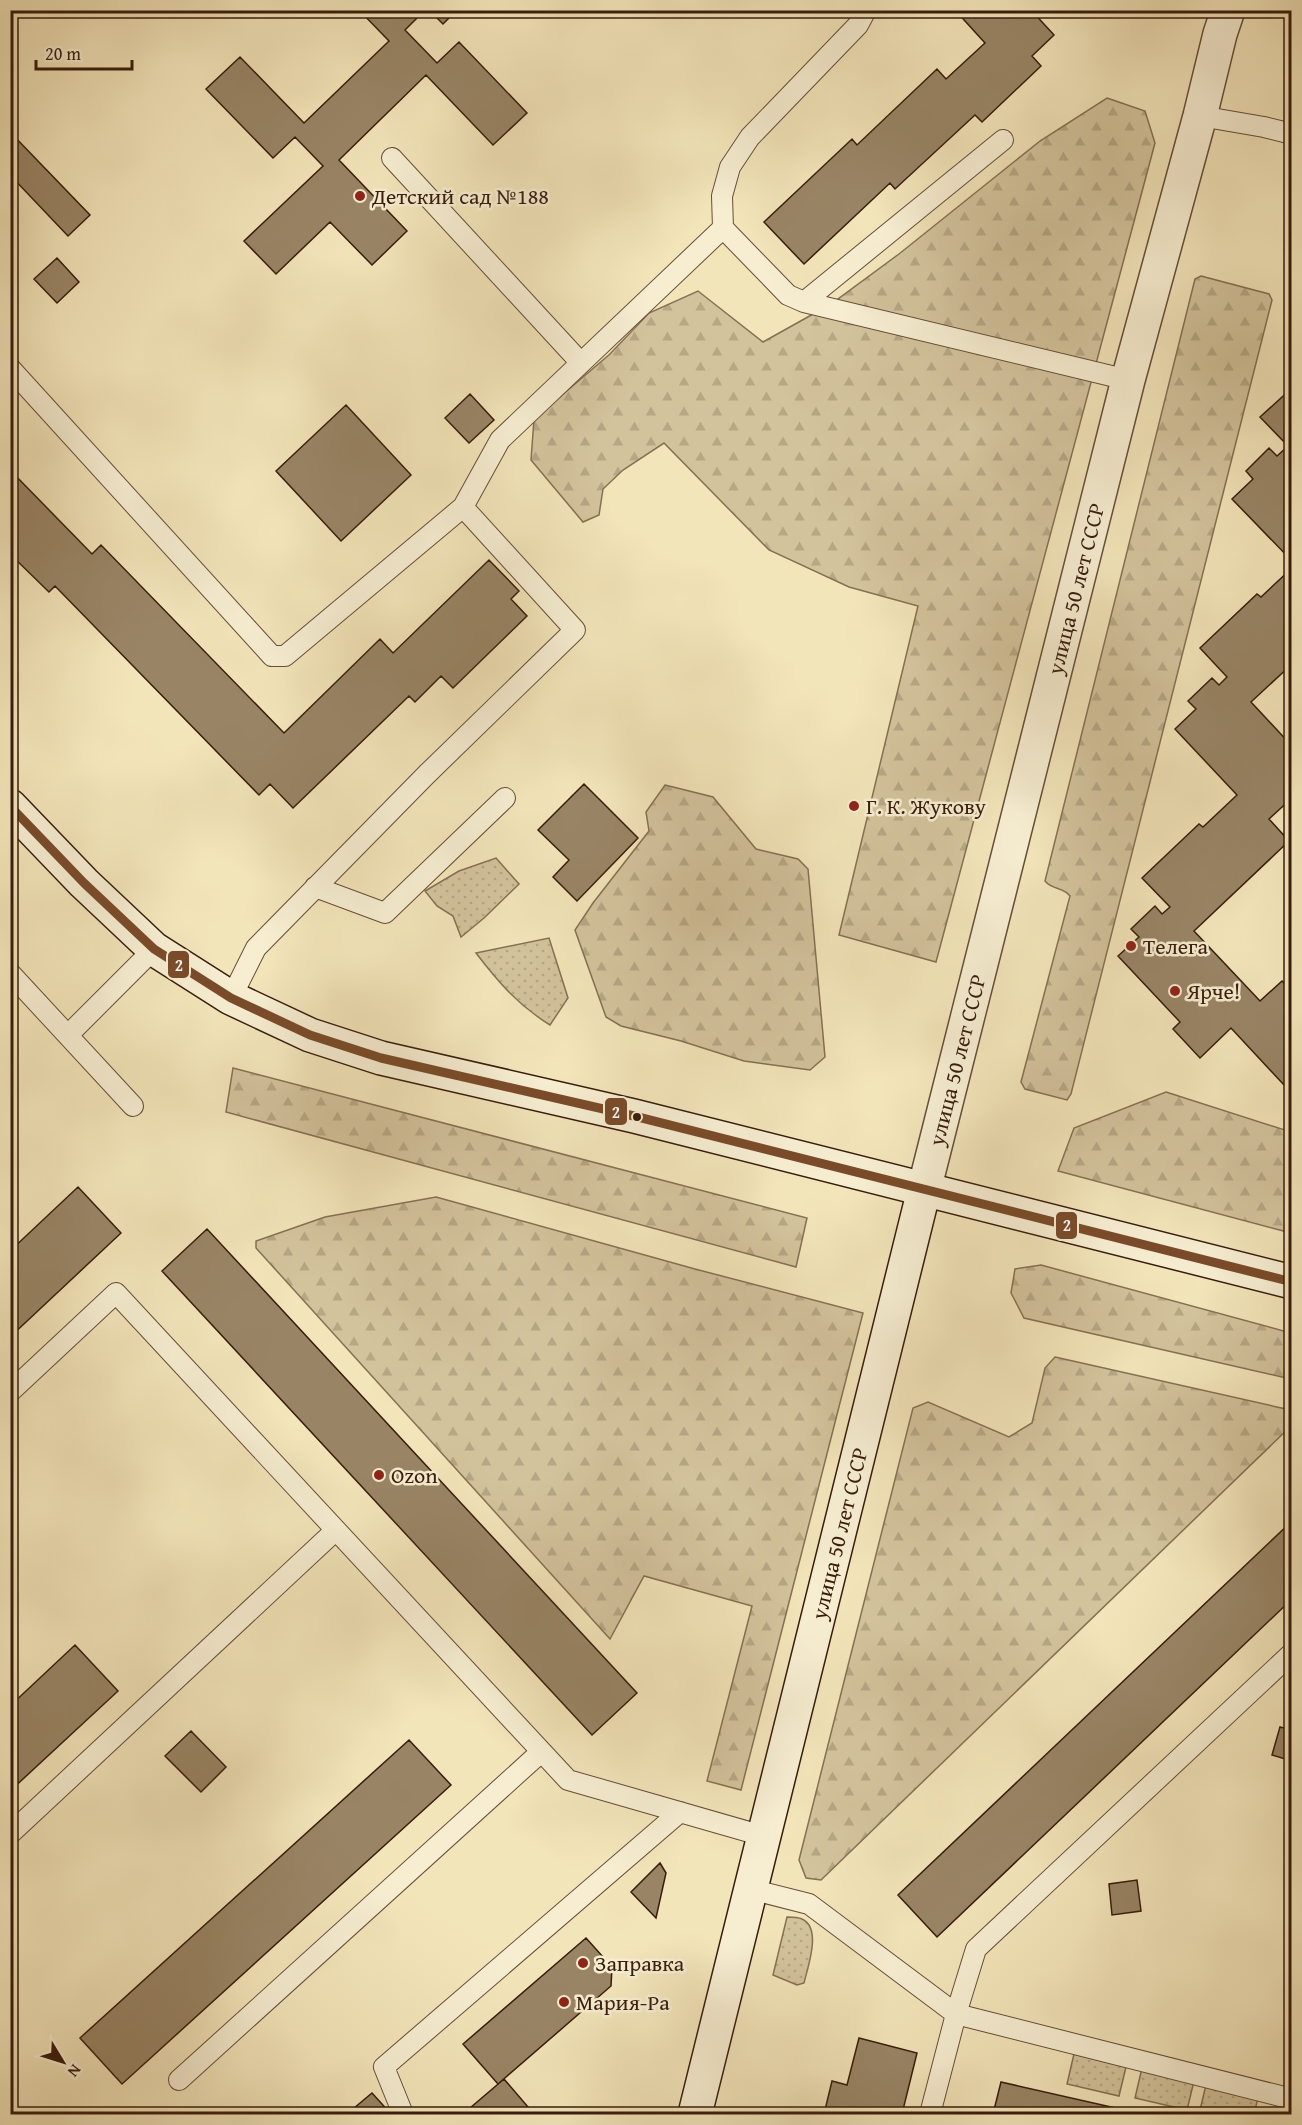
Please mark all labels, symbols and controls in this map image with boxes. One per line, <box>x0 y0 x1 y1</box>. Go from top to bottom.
scale bar <box>36 33 132 71</box>
text: 20 m <box>45 40 81 67</box>
place label: Детский сад №188 <box>371 180 549 212</box>
marker: Детский сад №188 <box>353 189 367 203</box>
street label: улица 50 лет СССР <box>1038 500 1112 679</box>
place label: Г. К. Жукову <box>866 790 986 822</box>
marker: Г. К. Жукову <box>847 799 861 813</box>
place label: Телега <box>1143 930 1208 962</box>
marker: Телега <box>1124 939 1138 953</box>
line badge: 2 <box>167 950 190 979</box>
text: 2 <box>175 953 183 977</box>
street label: улица 50 лет СССР <box>919 971 994 1150</box>
place label: Ярче! <box>1186 975 1240 1007</box>
marker: Ярче! <box>1168 984 1182 998</box>
line badge: 2 <box>604 1097 628 1126</box>
text: 2 <box>612 1100 620 1124</box>
unlabelled marker <box>631 1111 643 1123</box>
line badge: 2 <box>1055 1211 1078 1240</box>
text: 2 <box>1063 1213 1071 1237</box>
street label: улица 50 лет СССР <box>802 1444 876 1624</box>
place label: Ozon <box>391 1459 438 1491</box>
marker: Ozon <box>372 1468 386 1482</box>
place label: Заправка <box>595 1947 685 1979</box>
marker: Заправка <box>576 1956 590 1970</box>
place label: Мария-Ра <box>576 1986 670 2018</box>
marker: Мария-Ра <box>557 1995 571 2009</box>
north arrow <box>33 2032 93 2092</box>
text: N <box>62 2060 88 2083</box>

